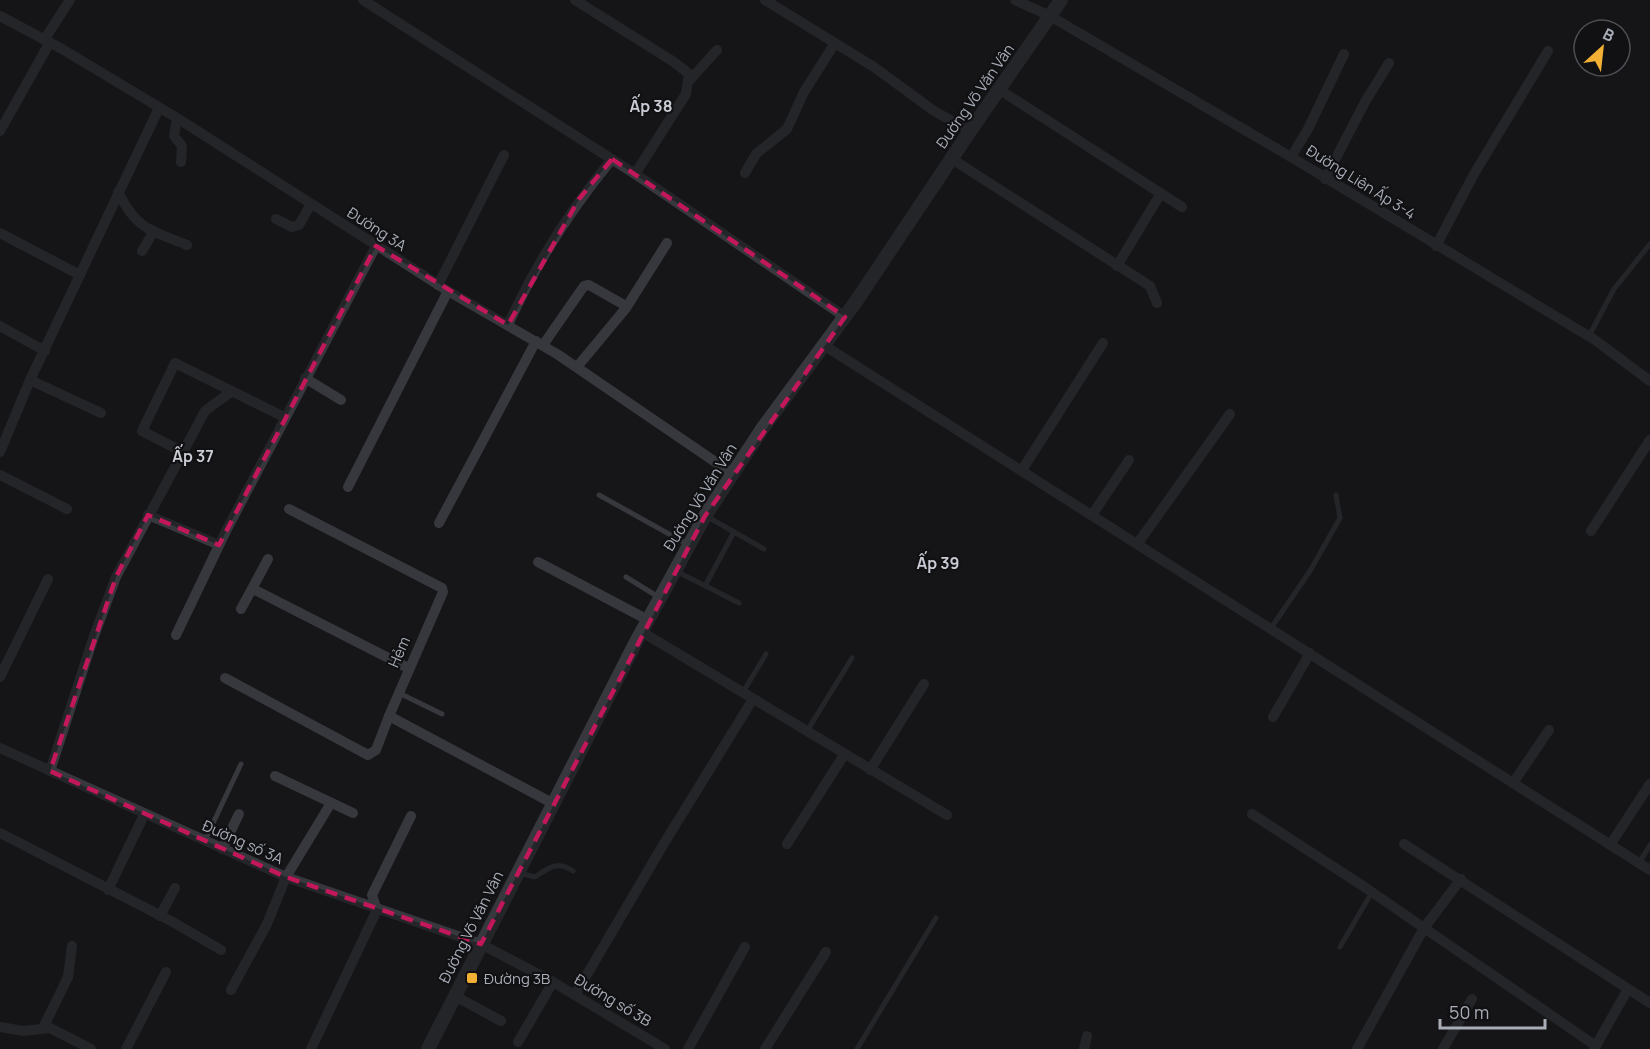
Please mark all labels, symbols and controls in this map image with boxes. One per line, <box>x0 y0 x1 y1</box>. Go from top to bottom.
north arrow <box>1572 18 1632 78</box>
text: B <box>1599 23 1618 47</box>
street label: Đường Võ Văn Vân <box>931 39 1019 152</box>
district label: Ấp 38 <box>630 94 672 117</box>
street label: Đường Liên Ấp 3-4 <box>1302 140 1420 224</box>
street label: Đường 3A <box>343 202 411 256</box>
street label: Đường Võ Văn Vân <box>658 439 742 555</box>
district label: Ấp 37 <box>172 444 214 467</box>
district label: Ấp 39 <box>916 551 960 574</box>
street label: Hẻm <box>383 633 415 671</box>
street label: Đường số 3A <box>199 815 287 869</box>
street label: Đường Võ Văn Vân <box>434 867 508 987</box>
place label: Đường 3B <box>484 968 550 989</box>
street label: Đường số 3B <box>571 969 655 1031</box>
marker: Đường 3B <box>465 971 479 985</box>
scale bar <box>1440 992 1545 1030</box>
text: 50 m <box>1449 1000 1489 1024</box>

